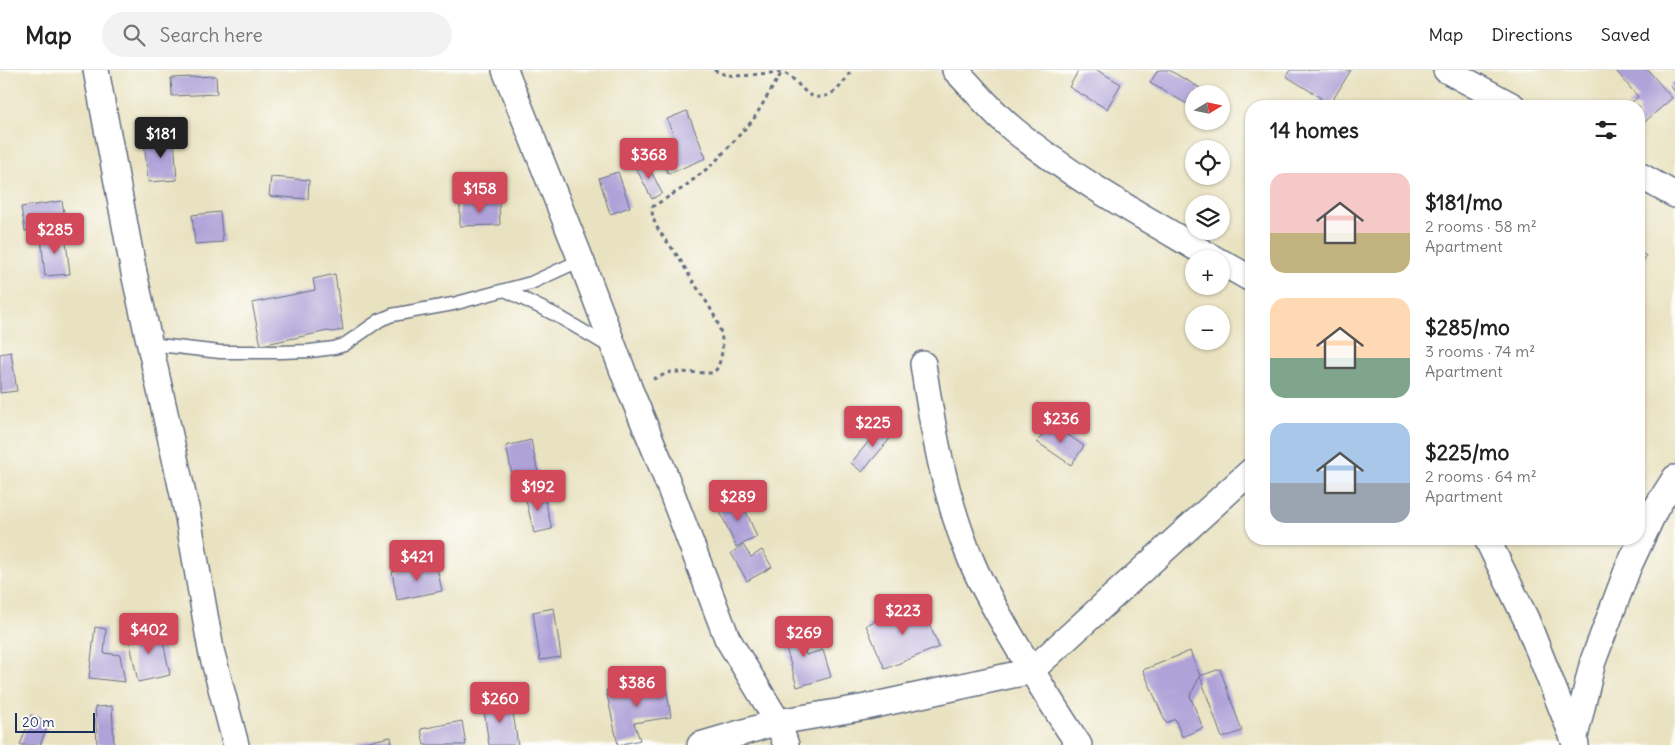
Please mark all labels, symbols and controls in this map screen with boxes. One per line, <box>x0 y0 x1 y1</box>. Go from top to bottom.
search box <box>102 12 452 57</box>
text: Map <box>25 20 72 50</box>
icon: search <box>120 21 148 49</box>
text: Search here <box>160 23 263 47</box>
text: Map <box>1428 23 1463 46</box>
text: Directions <box>1491 23 1573 46</box>
text: Saved <box>1601 23 1650 46</box>
north arrow <box>1185 85 1230 130</box>
map controls <box>1185 85 1230 350</box>
pin: $181 <box>131 116 191 159</box>
icon: filters <box>1592 116 1620 144</box>
text: 14 homes <box>1270 117 1359 144</box>
text: $181 <box>146 123 176 143</box>
pin: $368 <box>619 138 679 180</box>
button: locate <box>1185 140 1230 185</box>
text: $368 <box>631 144 667 164</box>
pin: $158 <box>450 172 510 214</box>
text: $158 <box>463 178 497 198</box>
text: $181/mo <box>1425 189 1503 216</box>
icon: home <box>1310 193 1370 253</box>
button: layers <box>1185 195 1230 240</box>
pin: $285 <box>25 212 85 255</box>
text: 2 rooms · 58 m² <box>1425 216 1537 236</box>
text: $285 <box>37 219 73 239</box>
text: Apartment <box>1425 236 1503 256</box>
button: + <box>1185 250 1230 295</box>
button: − <box>1185 305 1230 350</box>
text: $285/mo <box>1425 314 1510 341</box>
icon: home <box>1310 318 1370 378</box>
text: 3 rooms · 74 m² <box>1425 341 1535 361</box>
text: Apartment <box>1425 361 1503 381</box>
pin: $236 <box>1031 402 1091 444</box>
pin: $225 <box>843 406 903 448</box>
text: $236 <box>1043 408 1079 428</box>
text: $225 <box>855 412 891 432</box>
text: $225/mo <box>1425 439 1509 466</box>
icon: home <box>1310 443 1370 503</box>
text: 2 rooms · 64 m² <box>1425 466 1537 486</box>
pin: $192 <box>508 470 568 512</box>
text: $192 <box>522 476 554 496</box>
pin: $289 <box>708 480 768 522</box>
text: $289 <box>720 486 756 506</box>
text: Apartment <box>1425 486 1503 506</box>
pin: $421 <box>387 540 447 582</box>
text: $421 <box>400 546 434 566</box>
pin: $223 <box>873 594 933 636</box>
text: $223 <box>885 600 921 620</box>
pin: $402 <box>119 612 179 655</box>
pin: $269 <box>774 616 834 658</box>
text: $402 <box>130 619 168 639</box>
text: $269 <box>786 622 822 642</box>
pin: $386 <box>607 666 667 708</box>
text: $386 <box>619 672 655 692</box>
pin: $260 <box>470 682 530 724</box>
text: $260 <box>481 688 519 708</box>
scale bar <box>15 710 95 733</box>
text: 20 m <box>22 713 55 731</box>

